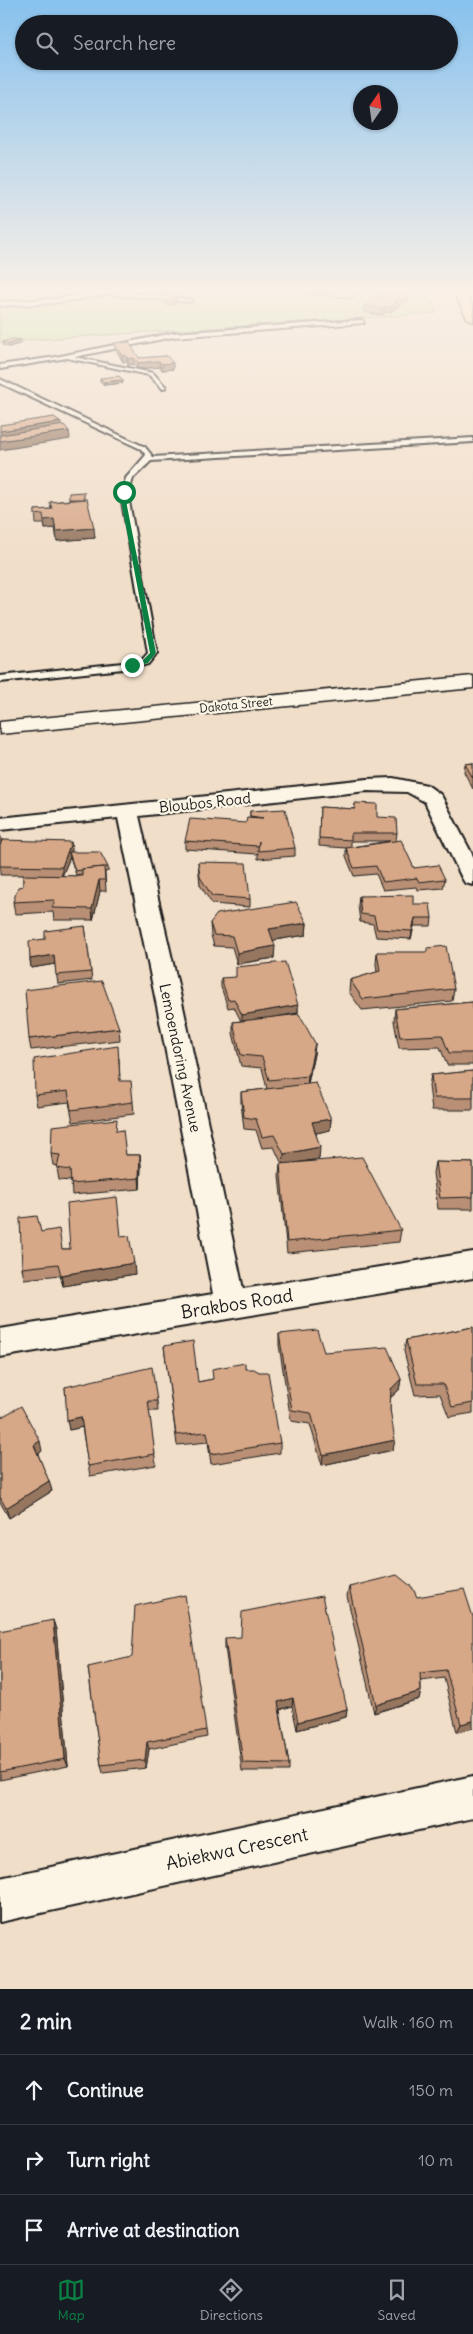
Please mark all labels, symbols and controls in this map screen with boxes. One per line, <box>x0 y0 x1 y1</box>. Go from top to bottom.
search box <box>15 15 458 70</box>
icon: search <box>33 29 61 57</box>
text: Search here <box>73 31 176 55</box>
north arrow <box>353 85 398 130</box>
route start <box>113 481 136 504</box>
route end <box>121 654 144 677</box>
street label: Dakota Street <box>198 693 273 716</box>
street label: Bloubos Road <box>158 788 252 817</box>
street label: Lemoendoring Avenue <box>155 982 206 1134</box>
street label: Brakbos Road <box>179 1283 295 1324</box>
street label: Abiekwa Crescent <box>164 1822 310 1875</box>
text: 2 min <box>20 2008 72 2035</box>
text: Walk · 160 m <box>363 2012 453 2032</box>
icon: ahead <box>20 2076 48 2104</box>
text: Continue <box>67 2078 144 2102</box>
text: 150 m <box>409 2080 453 2100</box>
icon: right <box>20 2146 48 2174</box>
text: Turn right <box>67 2148 150 2172</box>
text: 10 m <box>418 2150 453 2170</box>
icon: arrive <box>20 2216 48 2244</box>
text: Arrive at destination <box>67 2218 240 2242</box>
tab: Map <box>57 2276 85 2324</box>
tab: Directions <box>200 2276 263 2324</box>
tab: Saved <box>377 2276 416 2324</box>

